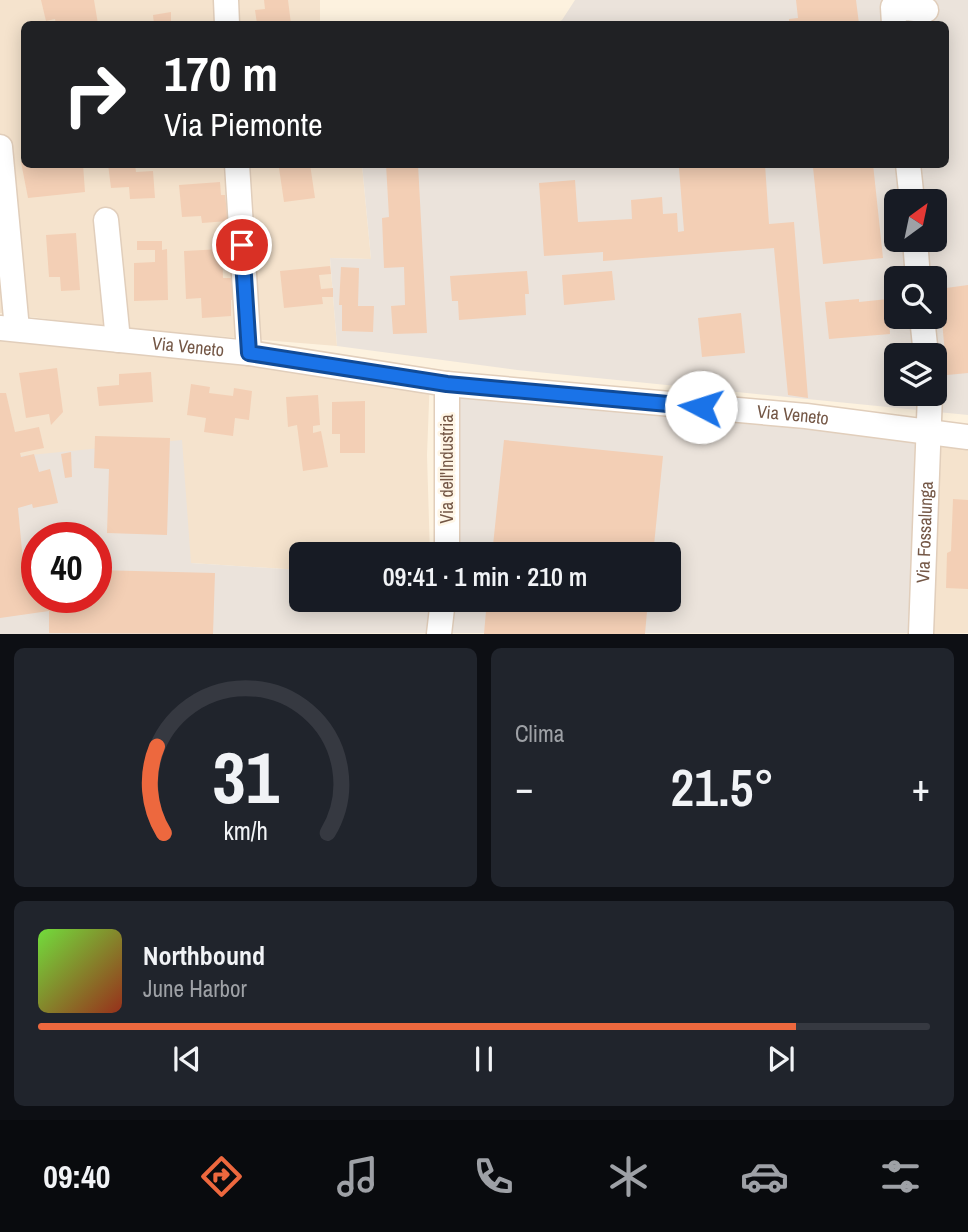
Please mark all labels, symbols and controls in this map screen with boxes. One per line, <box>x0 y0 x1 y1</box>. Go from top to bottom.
text: 170 m <box>164 40 278 106</box>
icon: right <box>49 49 140 140</box>
text: Via Piemonte <box>164 103 323 146</box>
north arrow <box>884 189 947 252</box>
map controls <box>884 189 947 406</box>
pin <box>212 215 272 275</box>
icon: arrive <box>223 226 261 264</box>
button: search <box>884 266 947 329</box>
street label: Via Veneto <box>151 330 225 362</box>
button: layers <box>884 343 947 406</box>
position arrow <box>664 370 738 444</box>
street label: Via Veneto <box>756 399 830 431</box>
street label: Via dell'Industria <box>434 414 459 524</box>
street label: Via Fossalunga <box>910 481 939 583</box>
speed limit sign: 40 <box>21 522 112 613</box>
text: 09:41 · 1 min · 210 m <box>383 559 587 594</box>
text: Clima <box>515 718 564 749</box>
text: 31 <box>212 729 279 827</box>
text: 21.5° <box>671 752 774 822</box>
text: − <box>515 762 533 813</box>
text: + <box>912 762 930 813</box>
text: km/h <box>223 814 268 848</box>
text: Northbound <box>143 938 265 973</box>
text: June Harbor <box>143 973 247 1004</box>
icon: previous <box>168 1040 206 1078</box>
icon: pause <box>465 1040 503 1078</box>
icon: next <box>762 1040 800 1078</box>
icon: directions <box>197 1152 246 1201</box>
icon: music <box>333 1152 382 1201</box>
icon: phone <box>469 1152 518 1201</box>
icon: climate <box>604 1152 653 1201</box>
icon: car <box>740 1152 789 1201</box>
icon: filters <box>876 1152 925 1201</box>
text: 09:40 <box>43 1155 110 1198</box>

